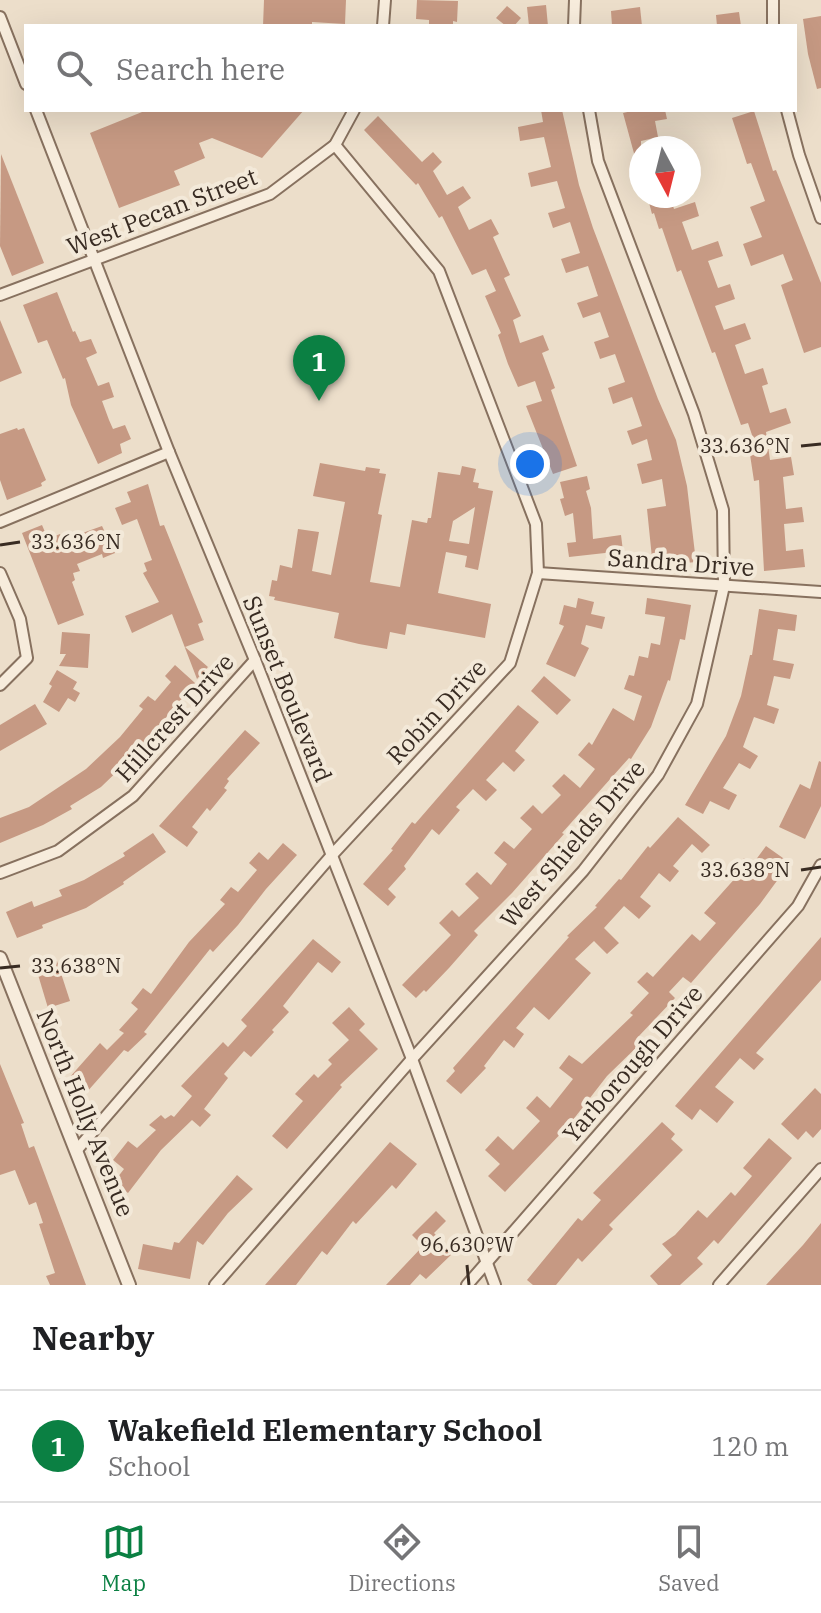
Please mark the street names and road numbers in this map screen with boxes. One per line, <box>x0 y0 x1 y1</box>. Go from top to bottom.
street label: West Pecan Street <box>62 160 262 262</box>
street label: Sandra Drive <box>607 541 756 583</box>
street label: Sunset Boulevard <box>236 591 340 787</box>
street label: Hillcrest Drive <box>108 646 241 789</box>
street label: Robin Drive <box>379 652 493 771</box>
street label: West Shields Drive <box>493 753 652 934</box>
street label: Yarborough Drive <box>555 978 709 1149</box>
street label: North Holly Avenue <box>30 1004 142 1221</box>

